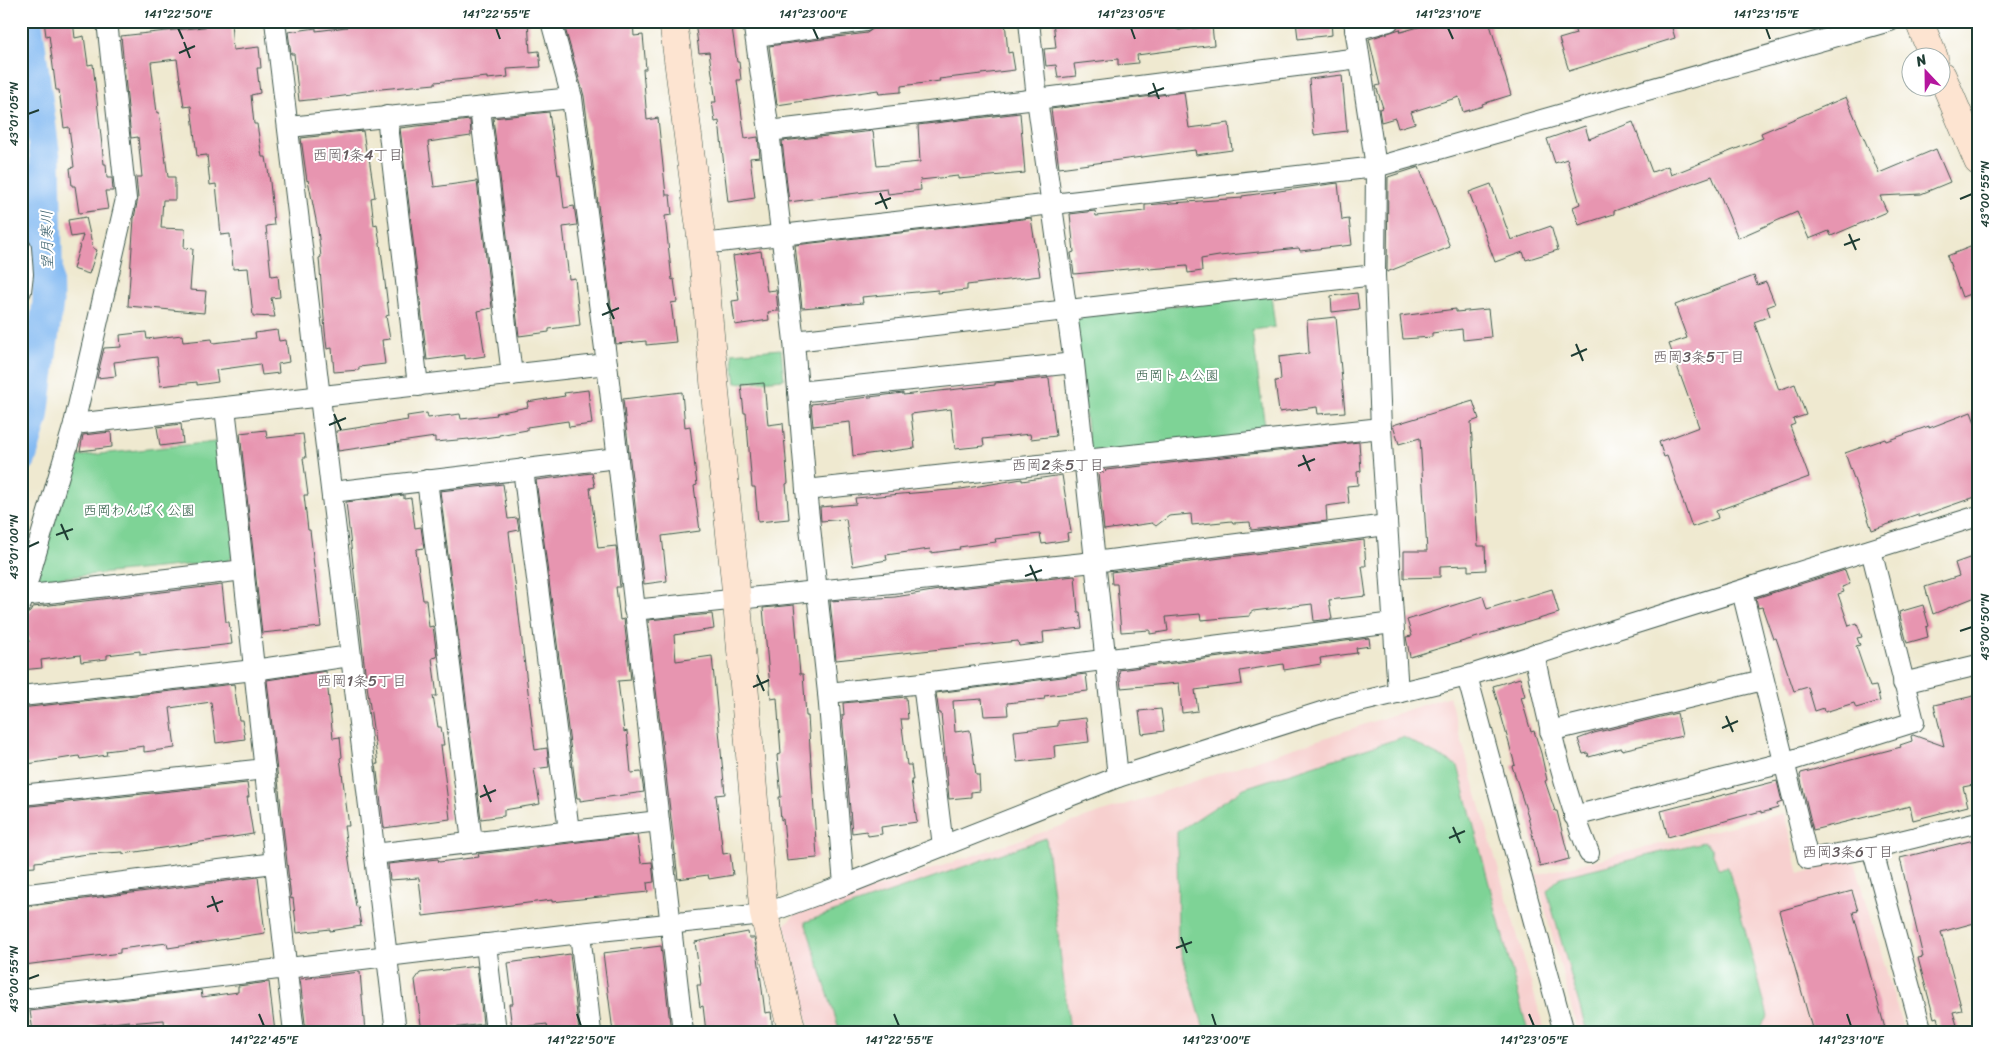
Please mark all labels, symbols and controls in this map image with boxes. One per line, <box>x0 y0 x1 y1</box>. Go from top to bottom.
text: 141°22'50"E <box>144 3 213 25</box>
text: 141°22'55"E <box>462 3 531 25</box>
text: 141°23'00"E <box>779 3 848 25</box>
text: 141°23'05"E <box>1097 3 1166 25</box>
text: 141°23'10"E <box>1415 3 1482 25</box>
text: 141°23'15"E <box>1733 3 1800 25</box>
text: N <box>1911 47 1931 74</box>
north arrow <box>1902 48 1952 98</box>
text: 43°01'05"N <box>3 81 25 146</box>
district label: 西岡1条4丁目 <box>313 142 403 168</box>
text: 43°00'55"N <box>1974 160 1996 227</box>
water label: 望月寒川 <box>33 210 61 270</box>
district label: 西岡3条5丁目 <box>1653 344 1745 370</box>
park label: 西岡トム公園 <box>1135 363 1219 388</box>
district label: 西岡2条5丁目 <box>1012 452 1104 478</box>
park label: 西岡わんぱく公園 <box>83 498 195 523</box>
text: 43°01'00"N <box>3 514 25 579</box>
text: 43°00'50"N <box>1974 593 1996 661</box>
district label: 西岡1条5丁目 <box>317 668 407 694</box>
district label: 西岡3条6丁目 <box>1802 839 1894 865</box>
text: 43°00'55"N <box>3 945 25 1012</box>
text: 141°22'45"E <box>230 1029 299 1051</box>
text: 141°22'50"E <box>547 1029 616 1051</box>
text: 141°22'55"E <box>865 1029 934 1051</box>
text: 141°23'00"E <box>1182 1029 1251 1051</box>
text: 141°23'05"E <box>1500 1029 1569 1051</box>
text: 141°23'10"E <box>1818 1029 1885 1051</box>

